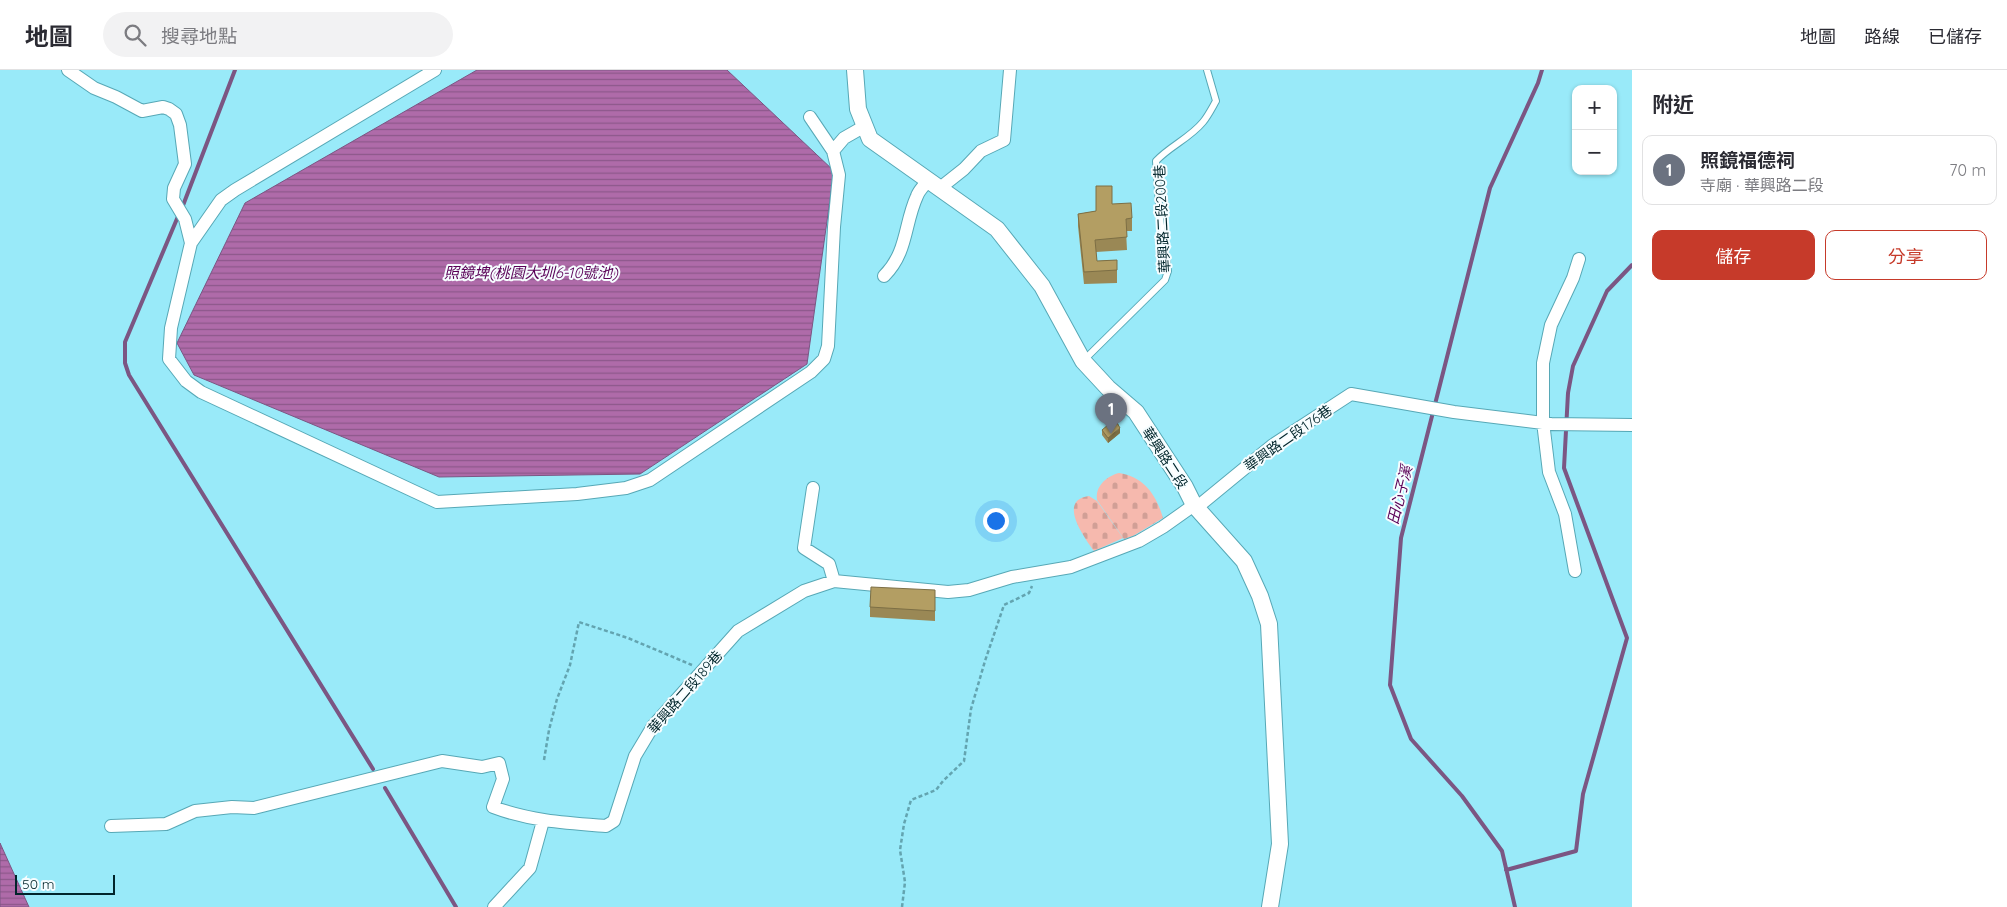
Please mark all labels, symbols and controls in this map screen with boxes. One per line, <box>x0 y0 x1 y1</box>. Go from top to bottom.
search box <box>103 12 453 57</box>
text: 地圖 <box>25 21 73 51</box>
icon: search <box>121 21 149 49</box>
text: 搜尋地點 <box>161 24 237 48</box>
text: 地圖 <box>1800 25 1836 48</box>
text: 路線 <box>1864 25 1900 48</box>
text: 已儲存 <box>1928 25 1982 48</box>
map controls <box>1572 85 1617 175</box>
button: + <box>1572 85 1617 130</box>
text: 附近 <box>1652 91 1694 117</box>
button: − <box>1572 130 1617 175</box>
text: 照鏡福德祠 <box>1700 148 1795 172</box>
text: 1 <box>1666 160 1672 180</box>
text: 70 m <box>1949 160 1986 180</box>
street label: 華興路二段200巷 <box>1150 164 1174 274</box>
text: 寺廟 · 華興路二段 <box>1700 175 1824 195</box>
button: 儲存 <box>1652 230 1815 280</box>
button: 分享 <box>1825 230 1987 280</box>
water label: 照鏡埤(桃園大圳6-10號池) <box>444 263 619 282</box>
pin: 1 <box>1095 393 1127 434</box>
street label: 華興路二段176巷 <box>1240 401 1336 475</box>
street label: 華興路二段 <box>1138 424 1192 492</box>
water label: 田心子溪 <box>1383 462 1416 526</box>
your location <box>983 508 1009 534</box>
street label: 華興路二段189巷 <box>644 647 726 737</box>
scale bar <box>15 872 115 895</box>
text: 50 m <box>22 875 55 893</box>

